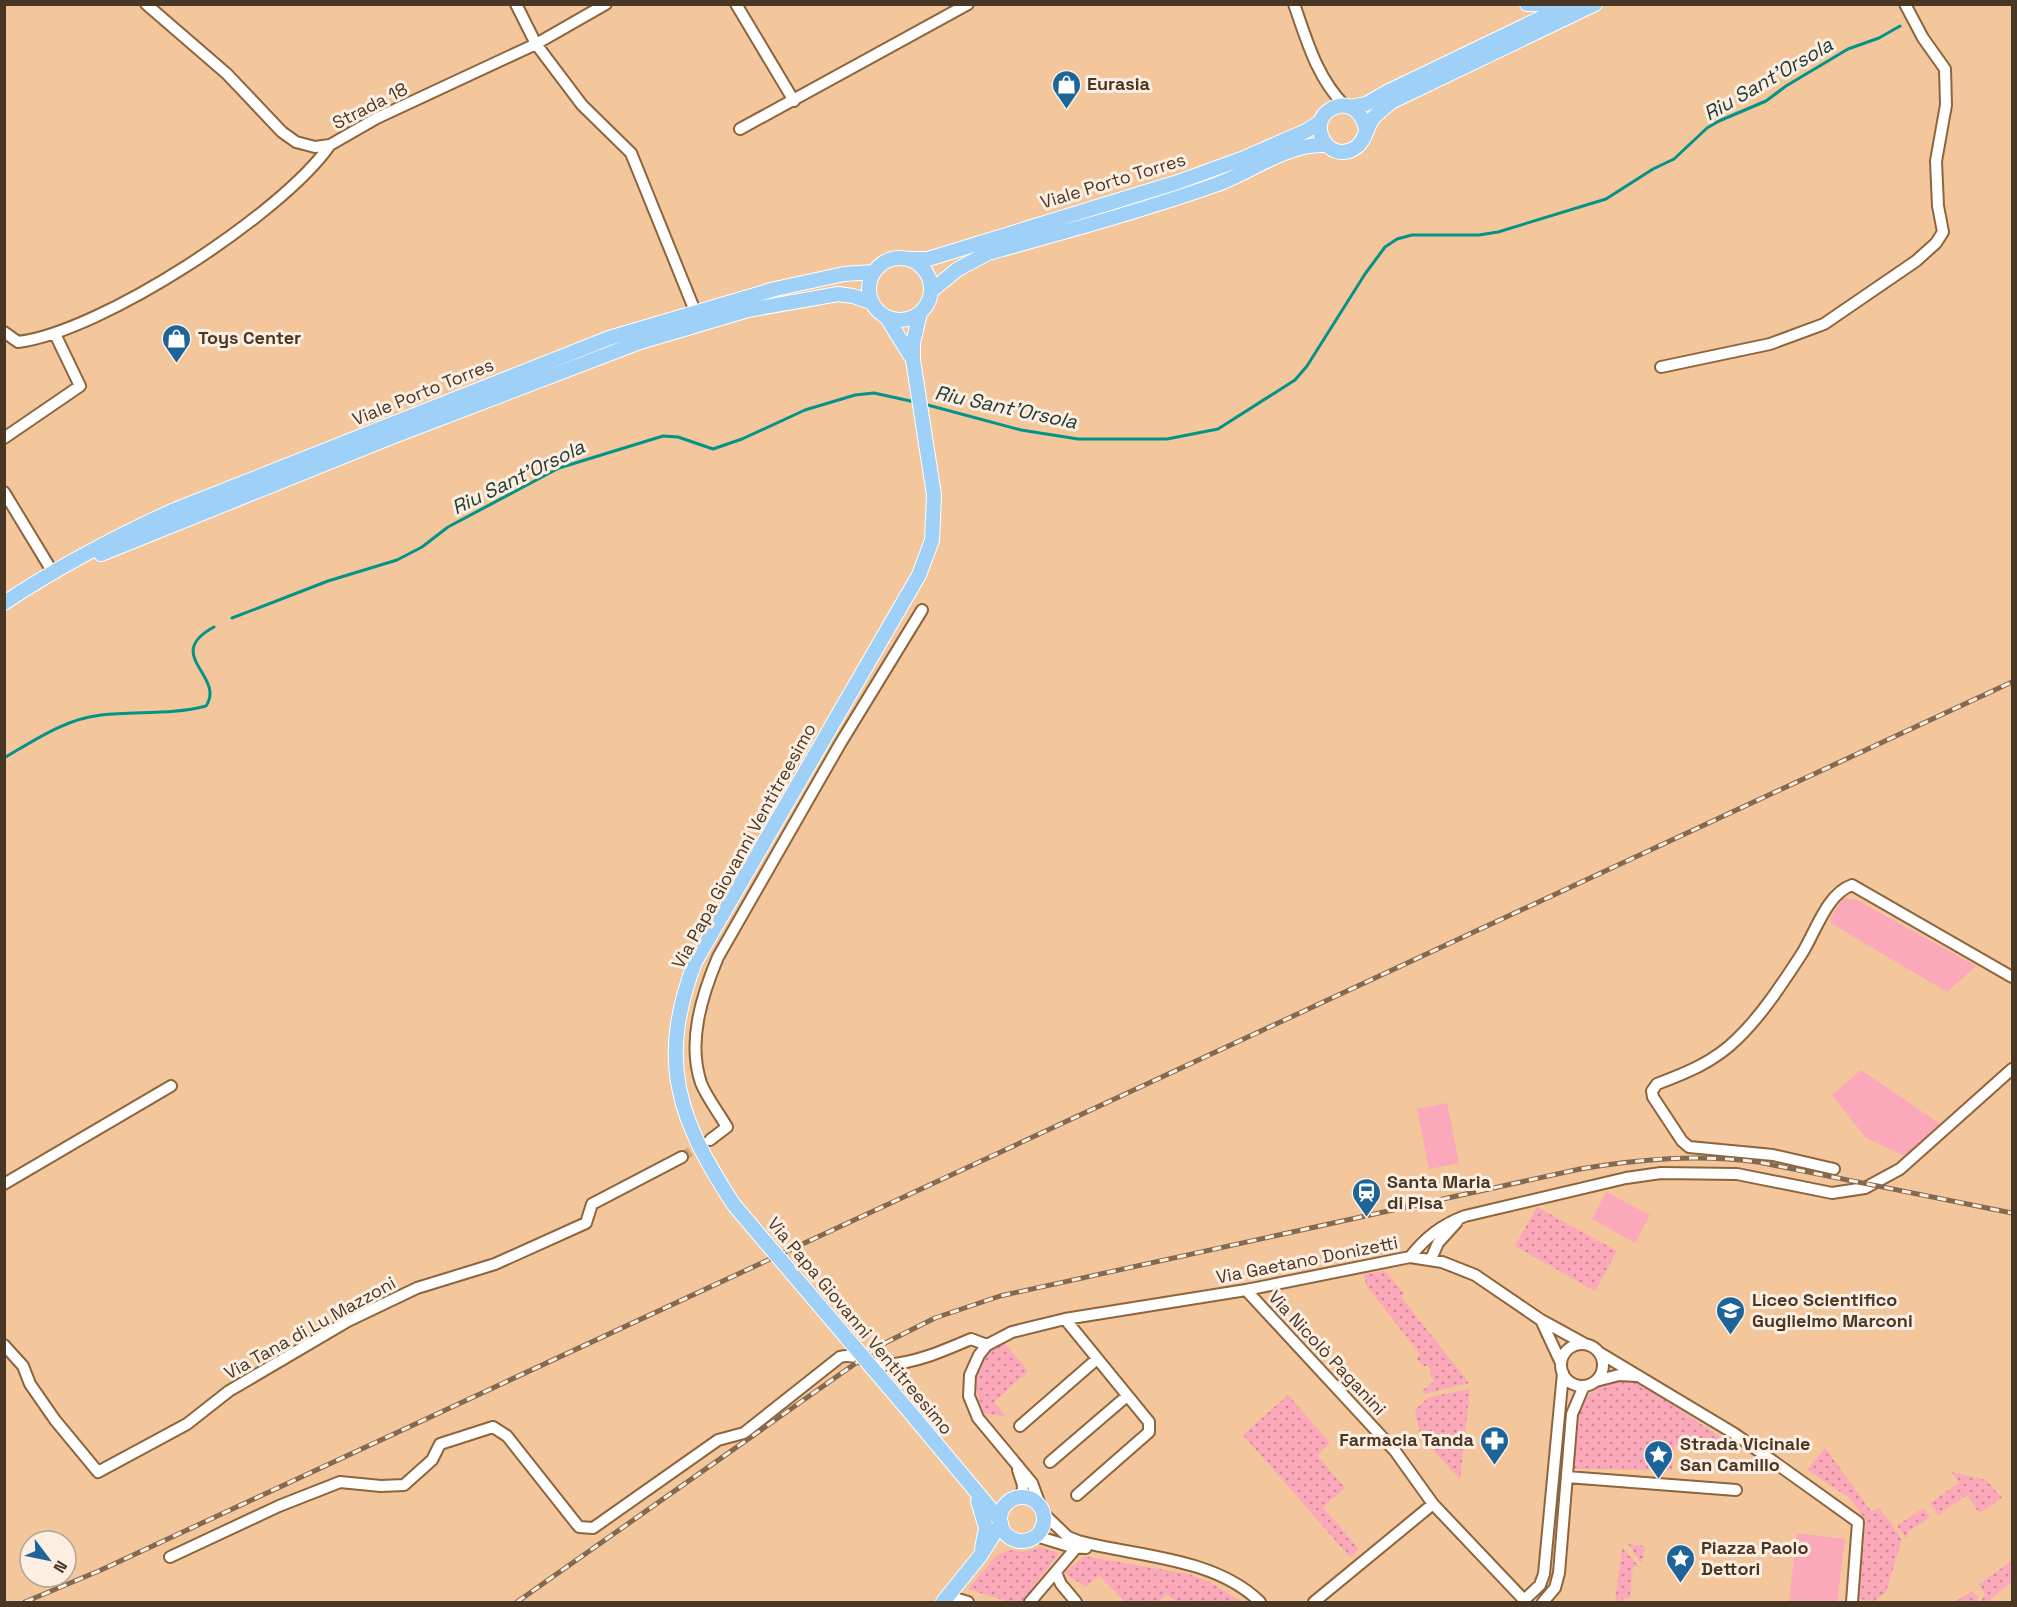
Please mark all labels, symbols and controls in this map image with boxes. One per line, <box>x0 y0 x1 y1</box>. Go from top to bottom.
water label: Riu Sant'Orsola <box>1699 31 1838 126</box>
shop icon: Eurasia <box>1050 68 1082 110</box>
place label: Eurasia <box>1087 72 1151 95</box>
street label: Strada 18 <box>328 77 411 134</box>
street label: Viale Porto Torres <box>1037 148 1188 214</box>
shop icon: Toys Center <box>161 322 193 364</box>
place label: Toys Center <box>198 326 301 349</box>
street label: Viale Porto Torres <box>349 353 497 430</box>
water label: Riu Sant'Orsola <box>932 379 1080 435</box>
water label: Riu Sant'Orsola <box>447 433 589 520</box>
street label: Via Papa Giovanni Ventitreesimo <box>666 719 821 972</box>
place label: Santa Maria di Pisa <box>1387 1170 1492 1214</box>
station icon: Santa Maria di Pisa <box>1350 1176 1382 1218</box>
street label: Via Papa Giovanni Ventitreesimo <box>763 1212 958 1439</box>
street label: Via Gaetano Donizetti <box>1214 1231 1400 1288</box>
street label: Via Tana di Lu Mazzoni <box>220 1271 399 1384</box>
street label: Via Nicolò Paganini <box>1264 1285 1391 1420</box>
place label: Liceo Scientifico Guglielmo Marconi <box>1752 1288 1913 1332</box>
school or university icon: Liceo Scientifico Guglielmo Marconi <box>1715 1294 1747 1336</box>
pharmacy icon: Farmacia Tanda <box>1479 1424 1511 1466</box>
place label: Farmacia Tanda <box>1339 1428 1475 1451</box>
place label: Strada Vicinale San Camillo <box>1680 1432 1810 1476</box>
place icon: Strada Vicinale San Camillo <box>1643 1438 1675 1480</box>
north arrow <box>18 1529 78 1589</box>
place label: Piazza Paolo Dettori <box>1701 1536 1808 1580</box>
place icon: Piazza Paolo Dettori <box>1664 1542 1696 1584</box>
text: N <box>49 1557 72 1577</box>

